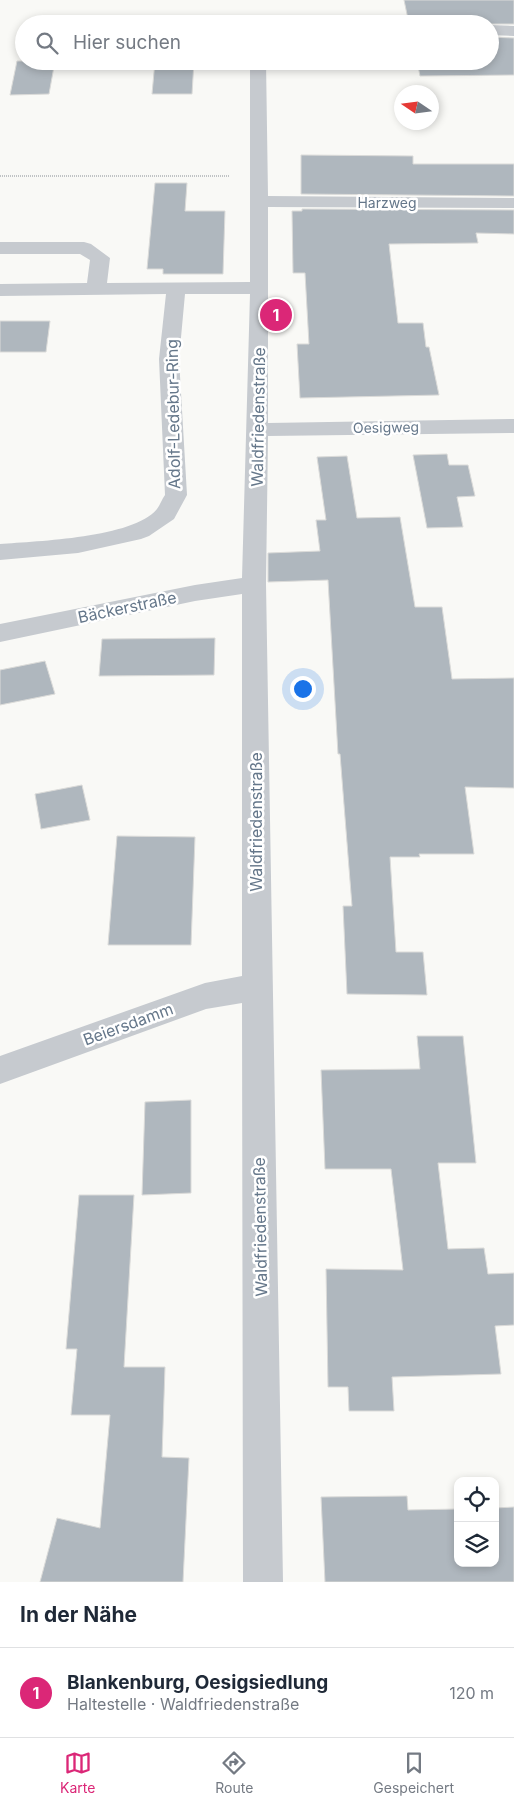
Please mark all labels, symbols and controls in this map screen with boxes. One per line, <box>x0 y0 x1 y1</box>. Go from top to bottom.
search box <box>15 15 499 70</box>
icon: search <box>33 29 61 57</box>
text: Hier suchen <box>73 31 181 54</box>
north arrow <box>394 85 439 130</box>
street label: Harzweg <box>357 194 417 211</box>
pin: 1 <box>260 296 292 334</box>
street label: Adolf-Ledebur-Ring <box>162 339 184 489</box>
street label: Waldfriedenstraße <box>247 347 269 487</box>
street label: Oesigweg <box>353 418 419 436</box>
street label: Bäckerstraße <box>76 587 178 627</box>
your location <box>290 676 316 702</box>
street label: Waldfriedenstraße <box>246 752 266 892</box>
street label: Beiersdamm <box>80 998 176 1050</box>
street label: Waldfriedenstraße <box>249 1157 271 1297</box>
map controls <box>454 1477 499 1567</box>
button: locate <box>454 1477 499 1522</box>
button: layers <box>454 1522 499 1567</box>
text: In der Nähe <box>20 1602 137 1627</box>
text: Blankenburg, Oesigsiedlung <box>67 1671 328 1694</box>
text: 1 <box>33 1683 39 1703</box>
text: 120 m <box>449 1683 494 1703</box>
text: Haltestelle · Waldfriedenstraße <box>67 1694 299 1714</box>
tab: Karte <box>60 1749 95 1796</box>
tab: Route <box>215 1749 253 1796</box>
tab: Gespeichert <box>373 1749 454 1796</box>

